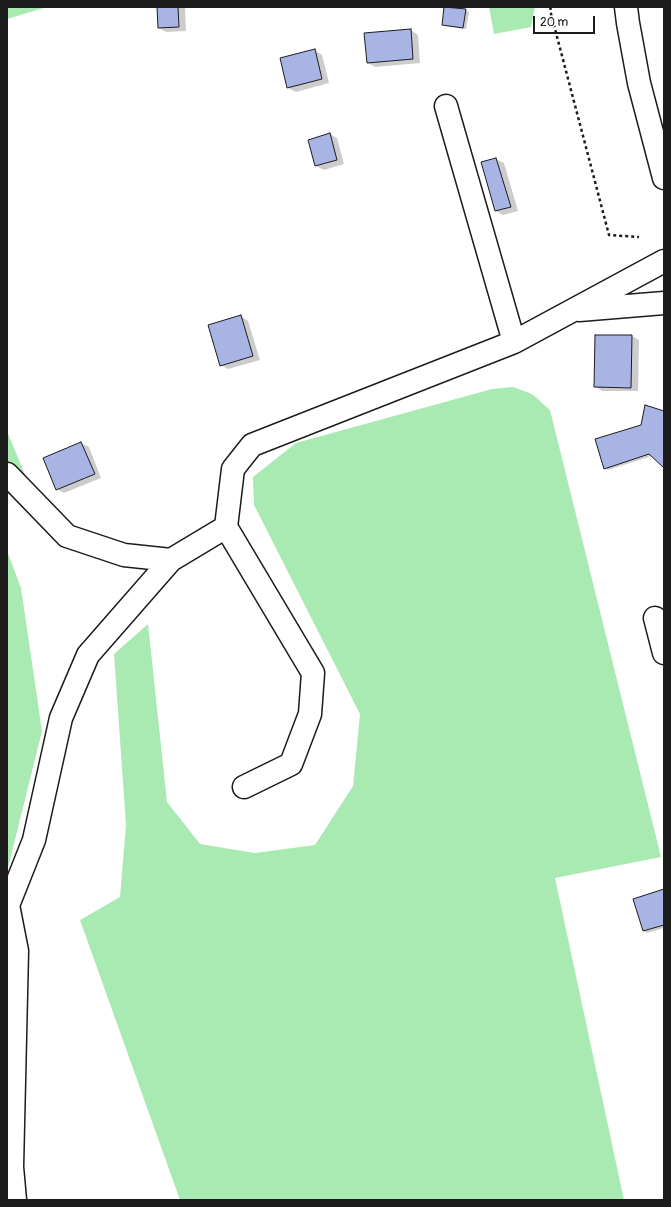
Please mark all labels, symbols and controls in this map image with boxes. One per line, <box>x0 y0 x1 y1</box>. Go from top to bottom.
scale bar <box>535 8 597 34</box>
text: 20 m <box>540 15 568 30</box>

